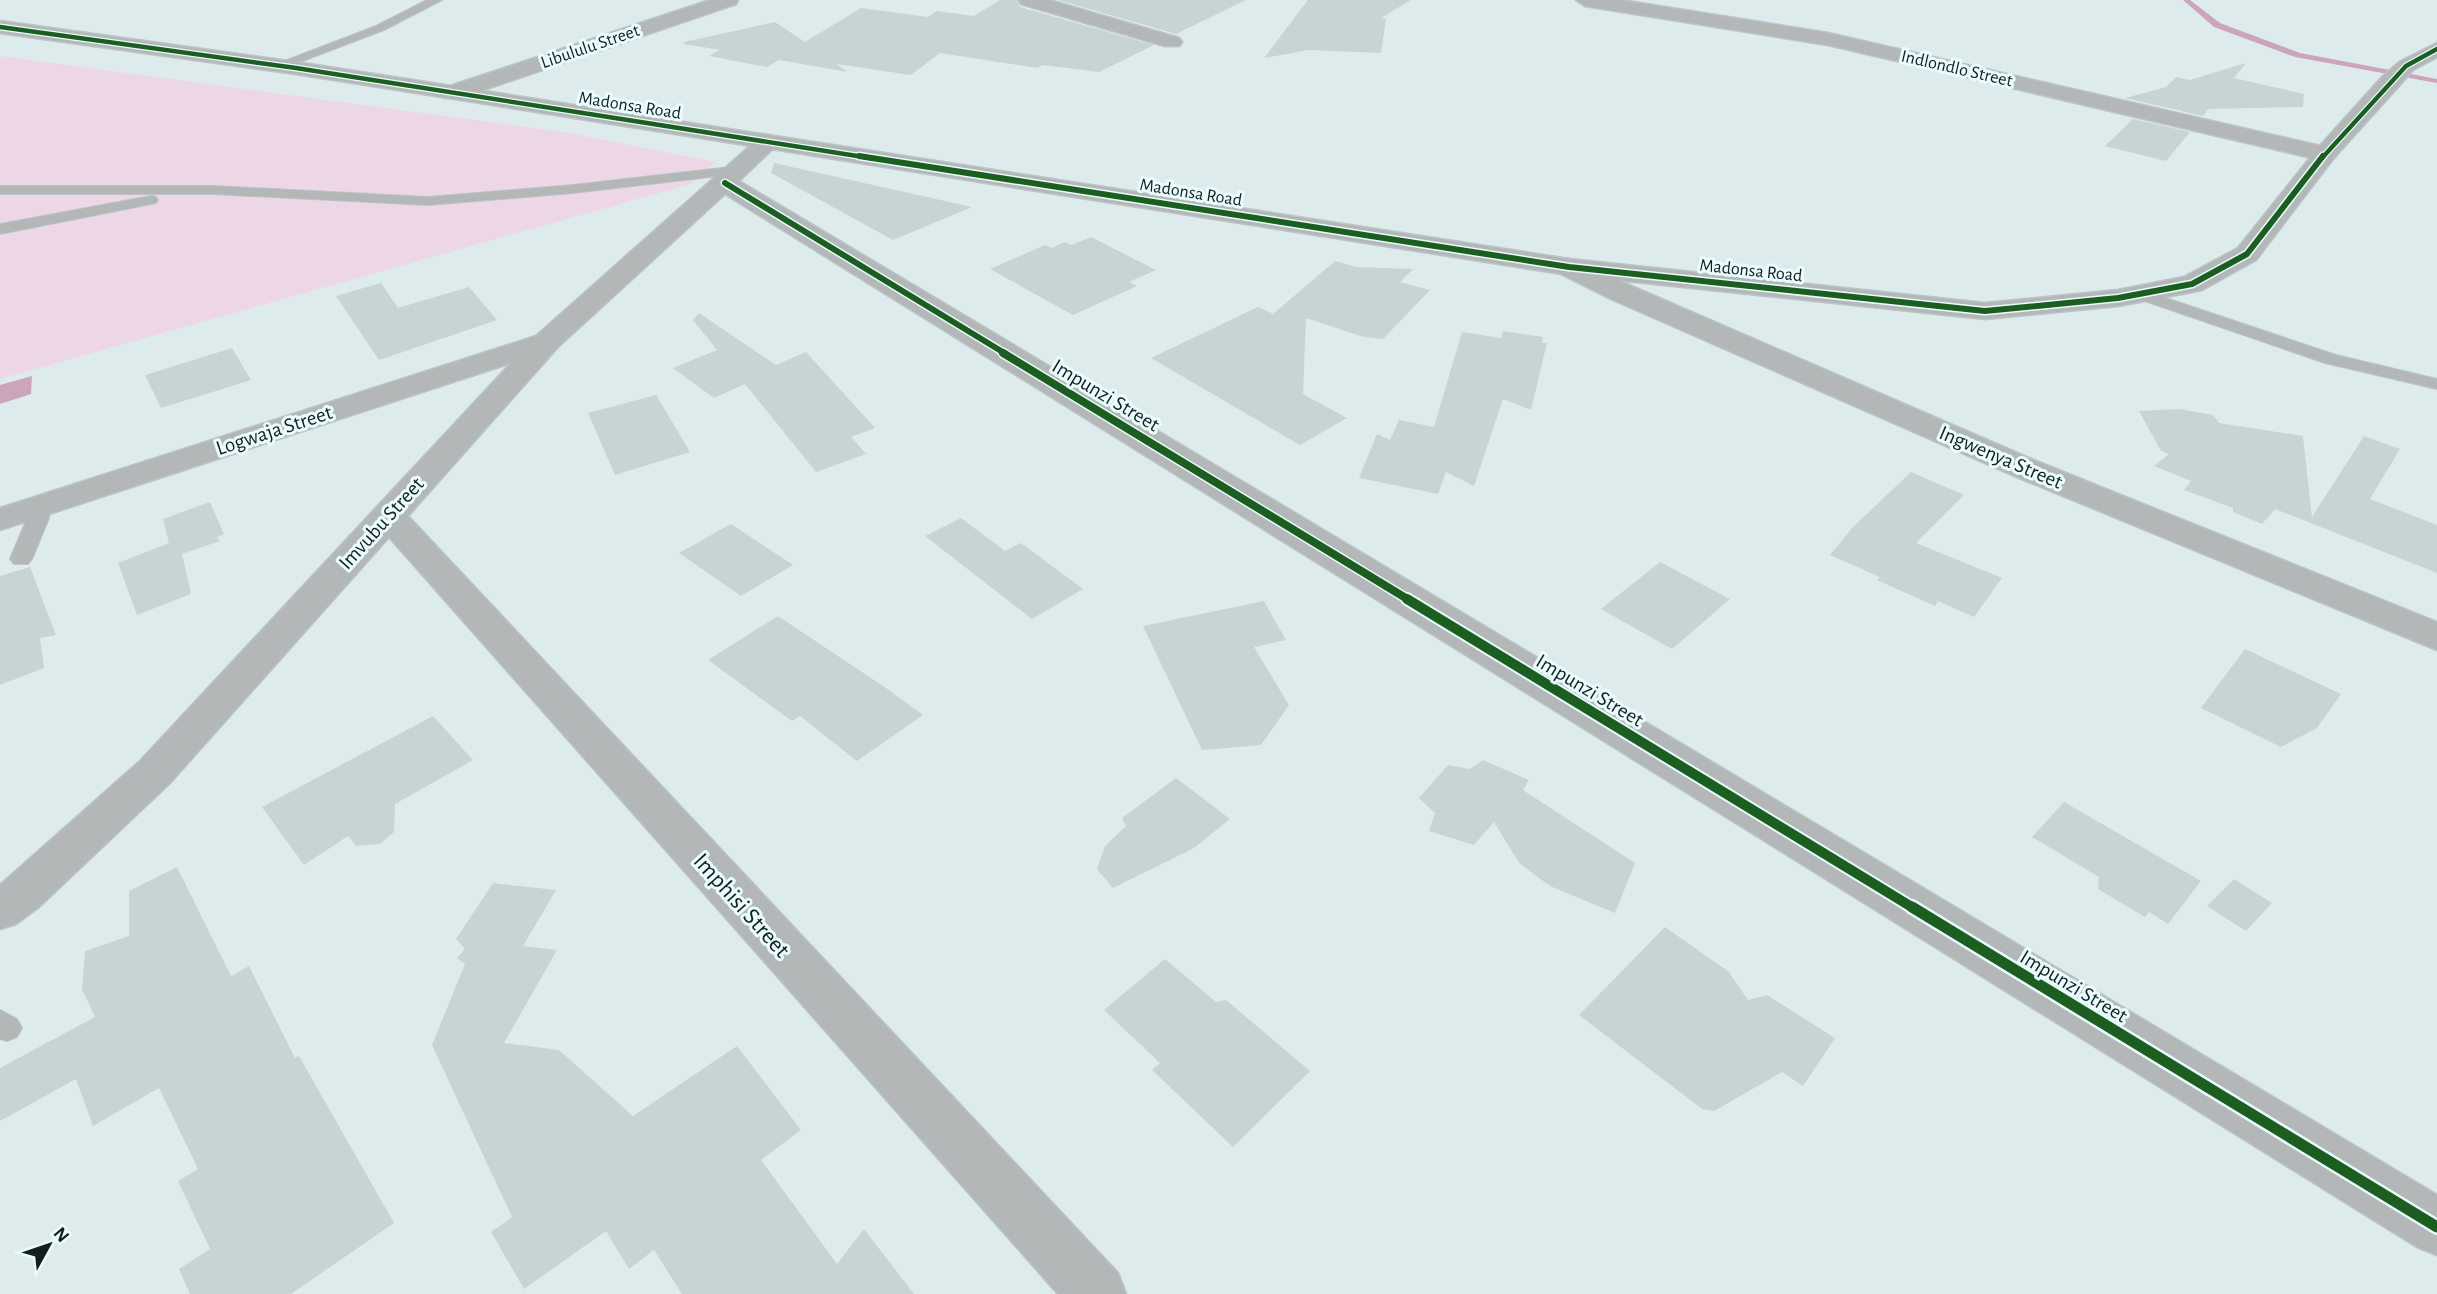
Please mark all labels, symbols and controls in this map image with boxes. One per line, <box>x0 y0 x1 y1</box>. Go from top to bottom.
street label: Libululu Street <box>539 22 642 72</box>
street label: Indlondlo Street <box>1899 47 2014 91</box>
street label: Madonsa Road <box>577 89 682 123</box>
street label: Madonsa Road <box>1138 176 1243 210</box>
street label: Madonsa Road <box>1699 257 1803 285</box>
street label: Impunzi Street <box>1049 355 1163 436</box>
street label: Logwaja Street <box>214 402 335 459</box>
street label: Ingwenya Street <box>1936 422 2066 493</box>
street label: Imvubu Street <box>335 473 428 573</box>
street label: Impunzi Street <box>1533 650 1647 731</box>
street label: Imphisi Street <box>688 849 794 963</box>
street label: Impunzi Street <box>2017 946 2131 1027</box>
north arrow <box>14 1210 84 1280</box>
text: N <box>49 1224 72 1246</box>

